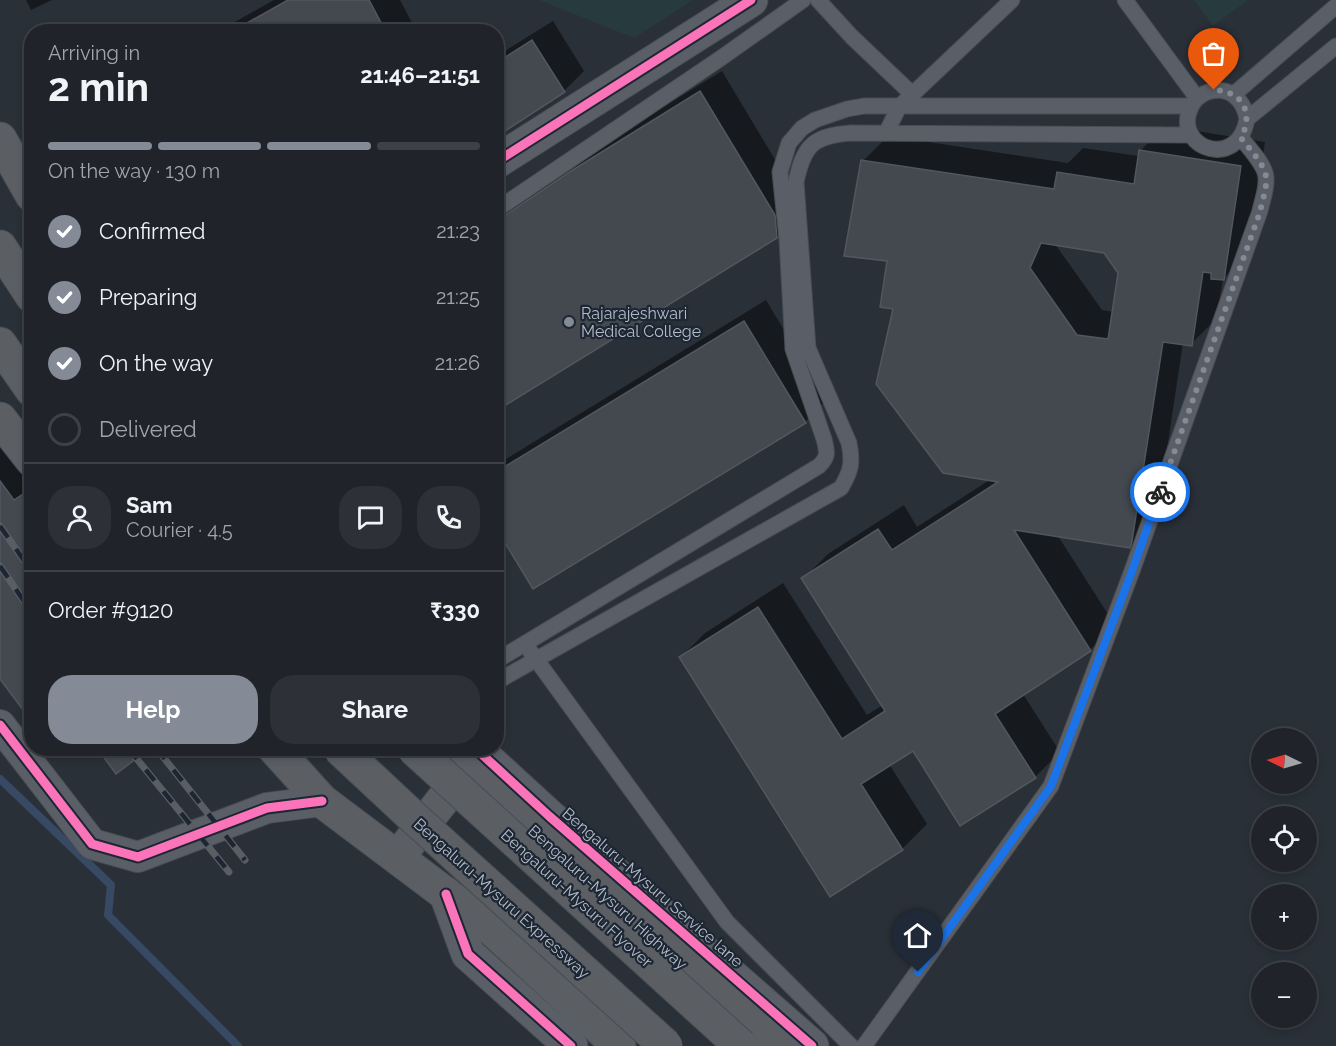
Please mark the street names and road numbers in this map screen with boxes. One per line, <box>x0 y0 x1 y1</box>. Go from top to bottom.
street label: Bengaluru-Mysuru Service lane <box>558 804 747 971</box>
street label: Bengaluru-Mysuru Expressway <box>410 814 594 983</box>
street label: Bengaluru-Mysuru Highway <box>524 821 691 974</box>
street label: Bengaluru-Mysuru Flyover <box>497 825 657 972</box>

